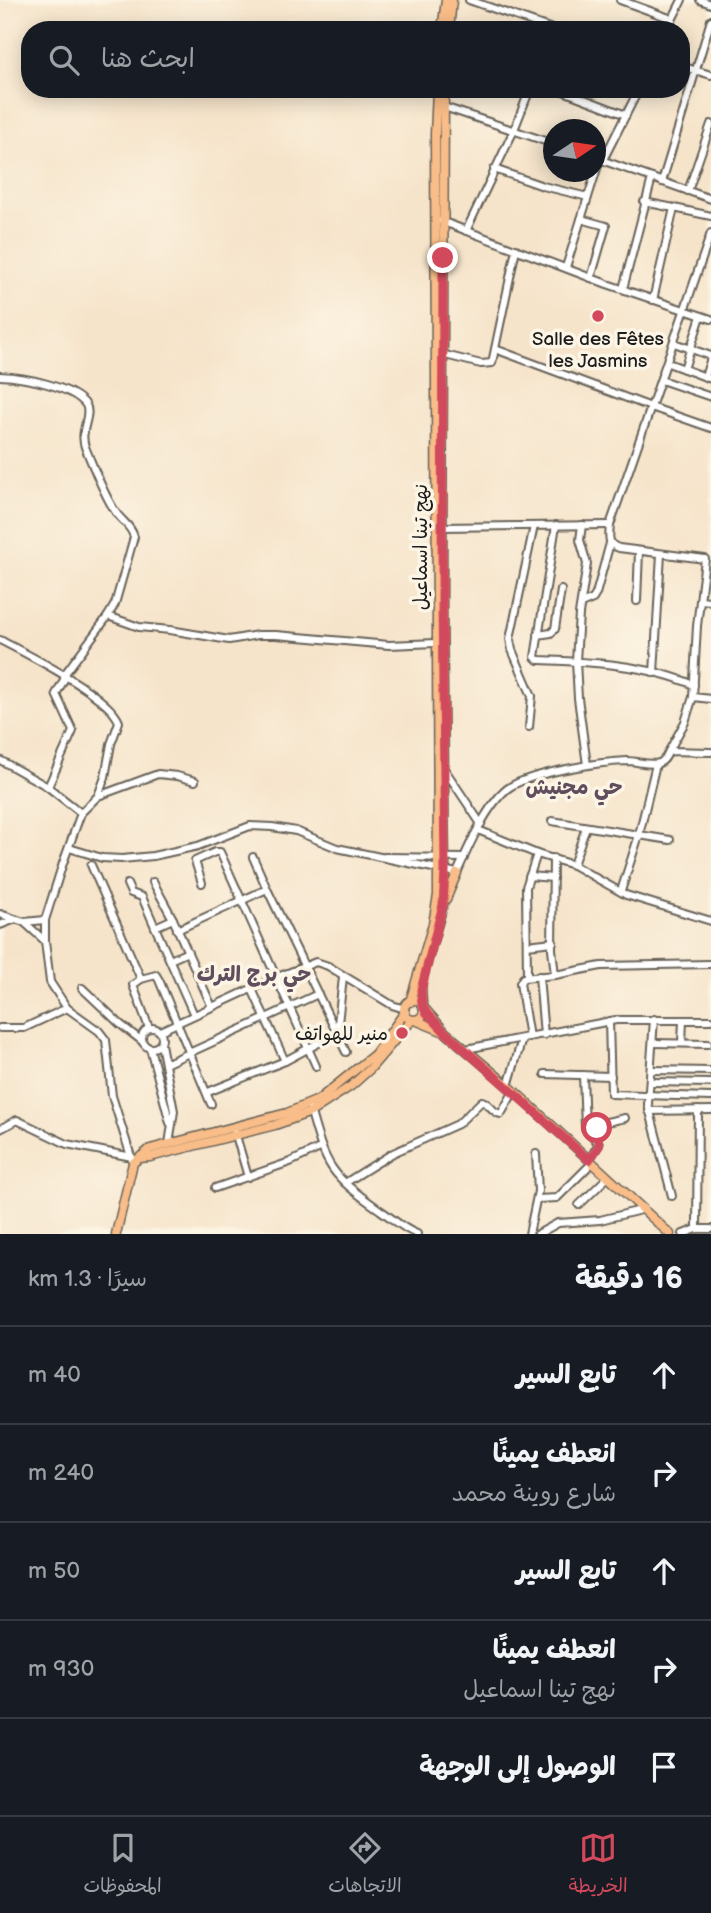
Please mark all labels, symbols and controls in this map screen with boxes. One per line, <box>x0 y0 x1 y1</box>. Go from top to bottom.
search box <box>21 21 690 98</box>
icon: search <box>45 41 83 79</box>
text: ابحث هنا <box>101 44 195 75</box>
north arrow <box>543 119 606 182</box>
route end <box>427 242 458 273</box>
marker: Salle des Fêtes les Jasmins <box>590 308 606 324</box>
place label: Salle des Fêtes les Jasmins <box>532 328 664 373</box>
street label: نهج تينا اسماعيل <box>410 484 433 610</box>
district label: حي مجنيش <box>526 775 622 806</box>
district label: حي برج الترك <box>197 962 311 993</box>
place label: منير للهواتف <box>295 1023 388 1046</box>
marker: منير للهواتف <box>394 1025 410 1041</box>
route start <box>581 1112 612 1143</box>
text: 16 دقيقة <box>575 1261 683 1297</box>
text: سيرًا · 1.3 km <box>28 1265 147 1293</box>
icon: ahead <box>645 1356 683 1394</box>
text: تابع السير <box>516 1360 616 1391</box>
text: 40 m <box>28 1361 81 1389</box>
text: انعطف يمينًا <box>493 1439 616 1470</box>
icon: right <box>645 1454 683 1492</box>
text: 240 m <box>28 1459 94 1487</box>
text: شارع روينة محمد <box>452 1480 616 1508</box>
icon: ahead <box>645 1552 683 1590</box>
text: تابع السير <box>516 1556 616 1587</box>
text: 50 m <box>28 1557 80 1585</box>
text: انعطف يمينًا <box>493 1635 616 1666</box>
icon: right <box>645 1650 683 1688</box>
text: 930 m <box>28 1655 94 1683</box>
text: نهج تينا اسماعيل <box>463 1676 616 1704</box>
icon: arrive <box>645 1748 683 1786</box>
text: الوصول إلى الوجهة <box>419 1752 616 1783</box>
tab: المحفوظات <box>83 1829 162 1902</box>
tab: الاتجاهات <box>328 1829 402 1902</box>
tab: الخريطة <box>568 1829 628 1902</box>

